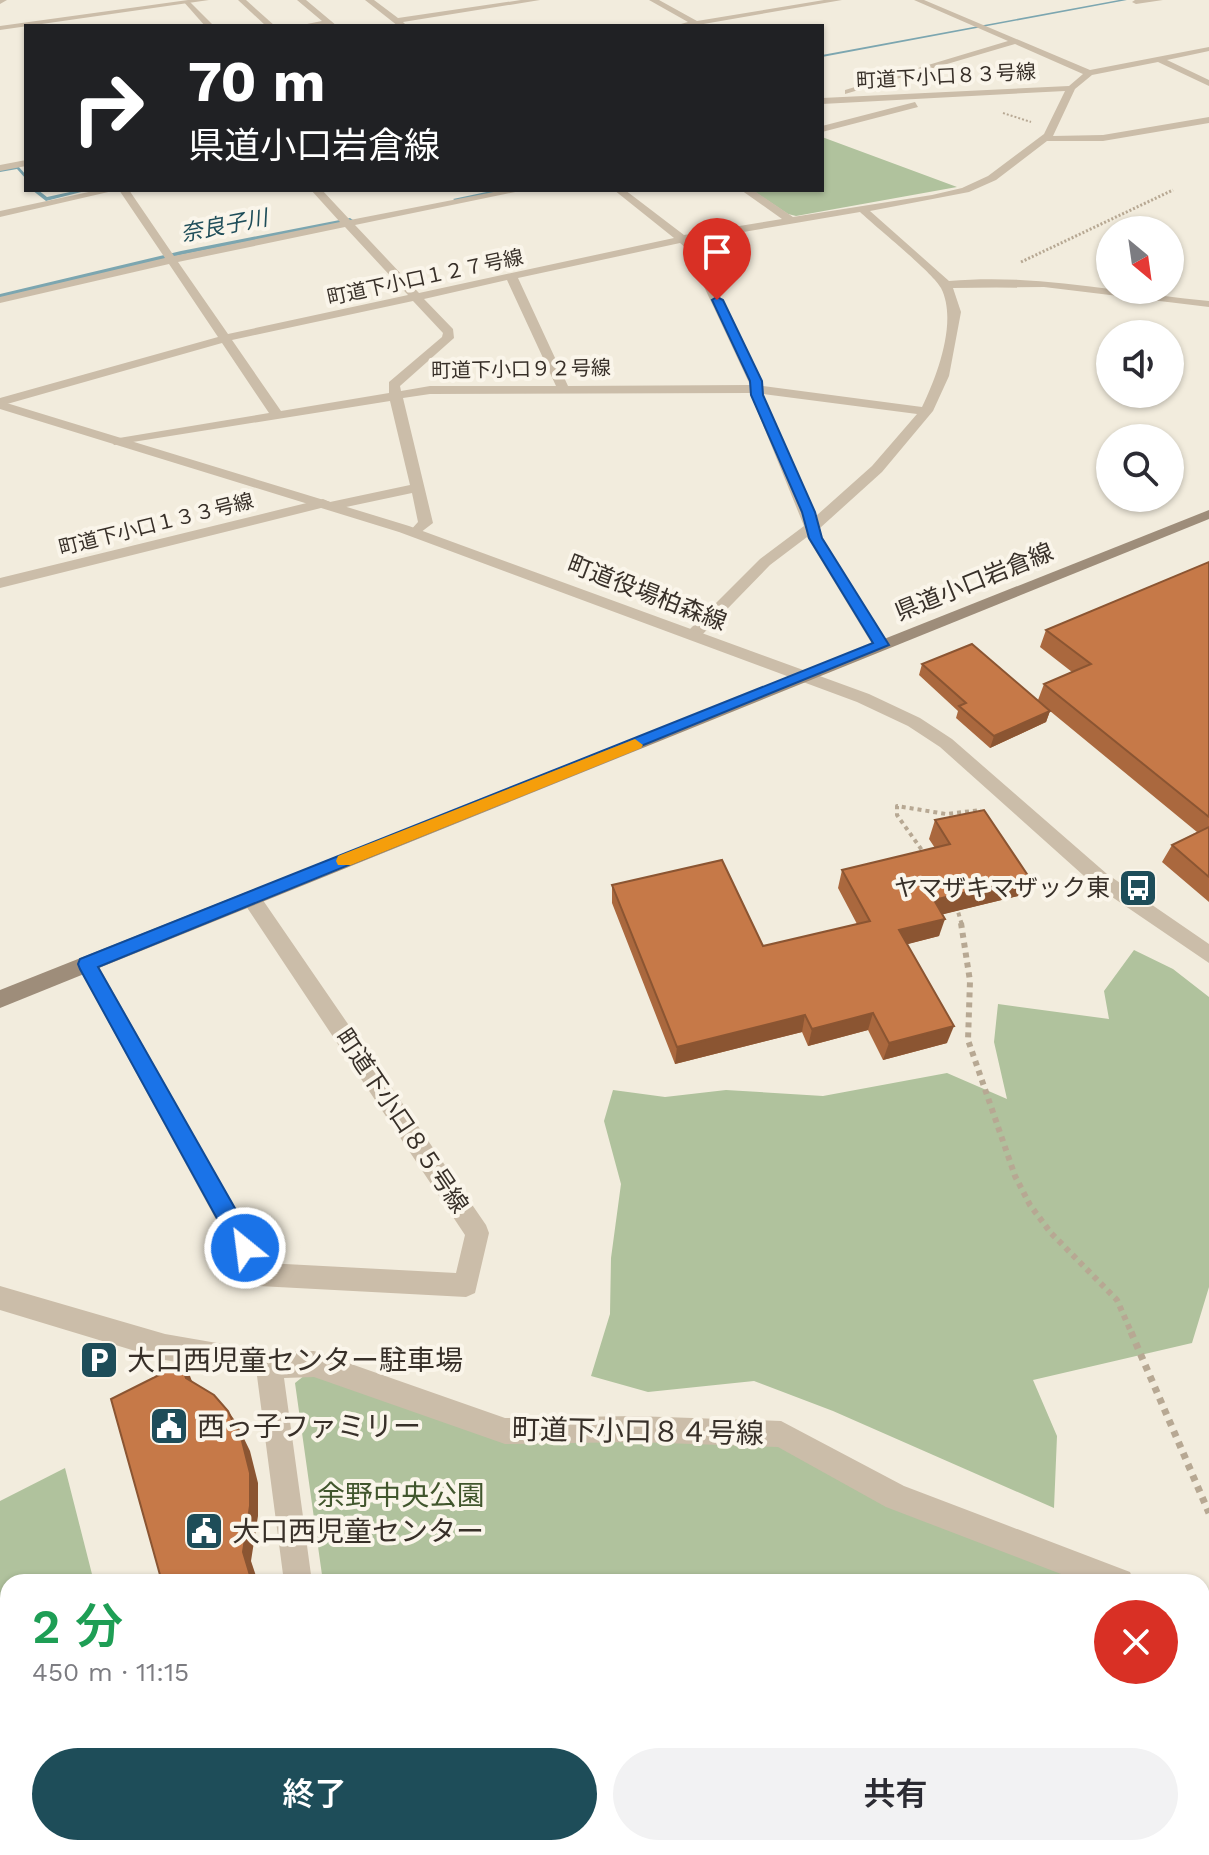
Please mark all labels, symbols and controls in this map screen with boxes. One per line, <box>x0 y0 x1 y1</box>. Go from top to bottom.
text: 70 m <box>188 49 325 115</box>
icon: right <box>56 56 160 160</box>
street label: 町道下小口８３号線 <box>855 59 1037 93</box>
text: 県道小口岩倉線 <box>188 125 440 167</box>
water label: 奈良子川 <box>179 204 272 246</box>
north arrow <box>1096 216 1184 304</box>
map controls <box>1096 216 1184 512</box>
pin <box>683 218 751 300</box>
icon: arrive <box>695 230 739 274</box>
street label: 町道下小口１２７号線 <box>325 244 525 310</box>
button: sound <box>1096 320 1184 408</box>
street label: 町道下小口９２号線 <box>431 355 611 383</box>
button: search <box>1096 424 1184 512</box>
street label: 町道下小口１３３号線 <box>56 488 256 560</box>
street label: 県道小口岩倉線 <box>891 538 1057 626</box>
street label: 町道役場柏森線 <box>564 550 730 636</box>
bus stop icon: ヤマザキマザック東 <box>1117 867 1159 909</box>
place label: ヤマザキマザック東 <box>894 874 1110 902</box>
street label: 町道下小口８５号線 <box>330 1024 474 1218</box>
position arrow <box>203 1206 287 1290</box>
parking icon: 大口西児童センター駐車場 <box>78 1339 120 1381</box>
place label: 大口西児童センター駐車場 <box>127 1344 463 1377</box>
public building icon: 西っ子ファミリー <box>148 1405 190 1447</box>
place label: 西っ子ファミリー <box>197 1410 421 1443</box>
street label: 町道下小口８４号線 <box>512 1413 764 1450</box>
park label: 余野中央公園 <box>317 1479 485 1512</box>
public building icon: 大口西児童センター <box>183 1510 225 1552</box>
place label: 大口西児童センター <box>232 1515 484 1548</box>
text: 2 分 <box>32 1598 123 1655</box>
button: close <box>1094 1600 1178 1684</box>
text: 450 m · 11:15 <box>32 1657 189 1687</box>
button: 終了 <box>32 1748 597 1840</box>
button: 共有 <box>613 1748 1178 1840</box>

